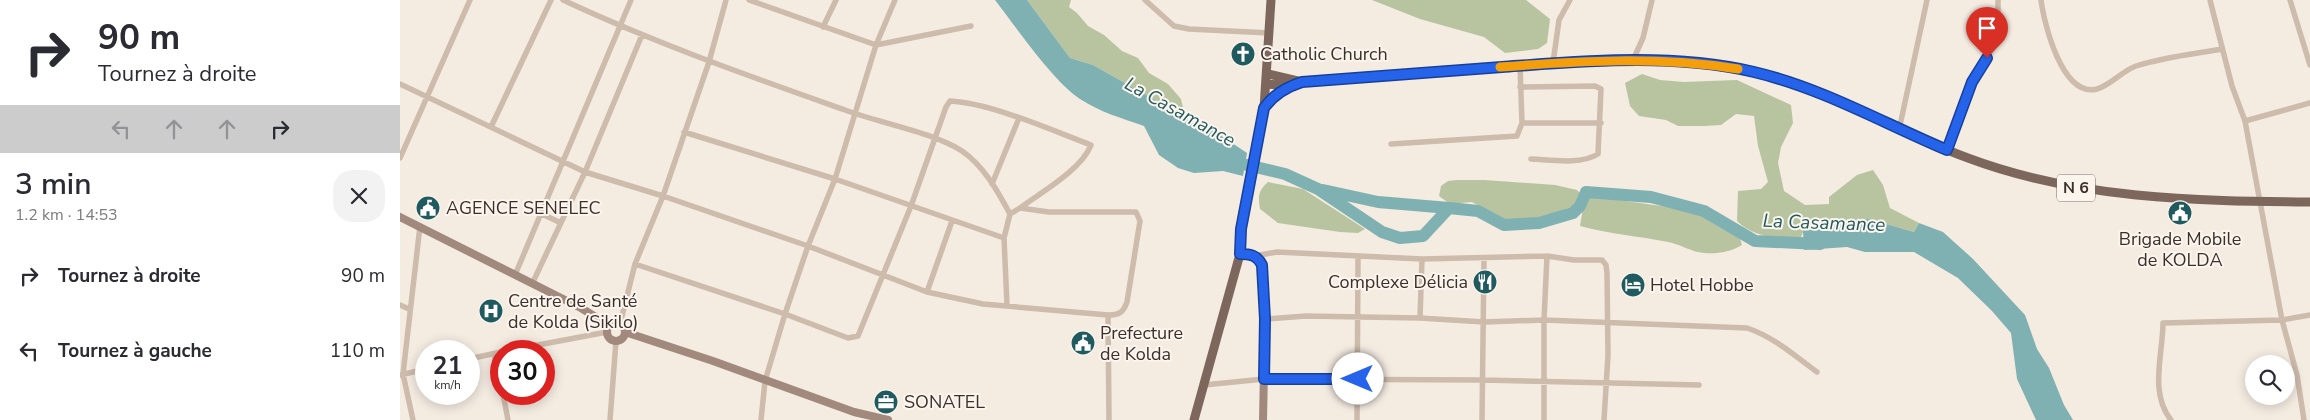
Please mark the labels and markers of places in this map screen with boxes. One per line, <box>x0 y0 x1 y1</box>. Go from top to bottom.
pin <box>1966 7 2008 58</box>
church icon: Catholic Church <box>1230 41 1256 67</box>
place label: Catholic Church <box>1260 42 1388 66</box>
public building icon: AGENCE SENELEC <box>415 195 441 221</box>
place label: AGENCE SENELEC <box>446 196 601 220</box>
public building icon: Brigade Mobile de KOLDA <box>2167 200 2193 226</box>
place label: Brigade Mobile de KOLDA <box>2119 227 2241 272</box>
restaurant icon: Complexe Délicia <box>1472 269 1498 295</box>
place label: Complexe Délicia <box>1328 270 1468 294</box>
hotel icon: Hotel Hobbe <box>1620 272 1646 298</box>
place label: Hotel Hobbe <box>1650 273 1754 297</box>
place label: Centre de Santé de Kolda (Sikilo) <box>508 289 639 334</box>
hospital icon: Centre de Santé de Kolda (Sikilo) <box>478 298 504 324</box>
place label: Prefecture de Kolda <box>1100 321 1183 366</box>
public building icon: Prefecture de Kolda <box>1070 330 1096 356</box>
office icon: SONATEL <box>873 389 899 415</box>
place label: SONATEL <box>904 390 985 414</box>

